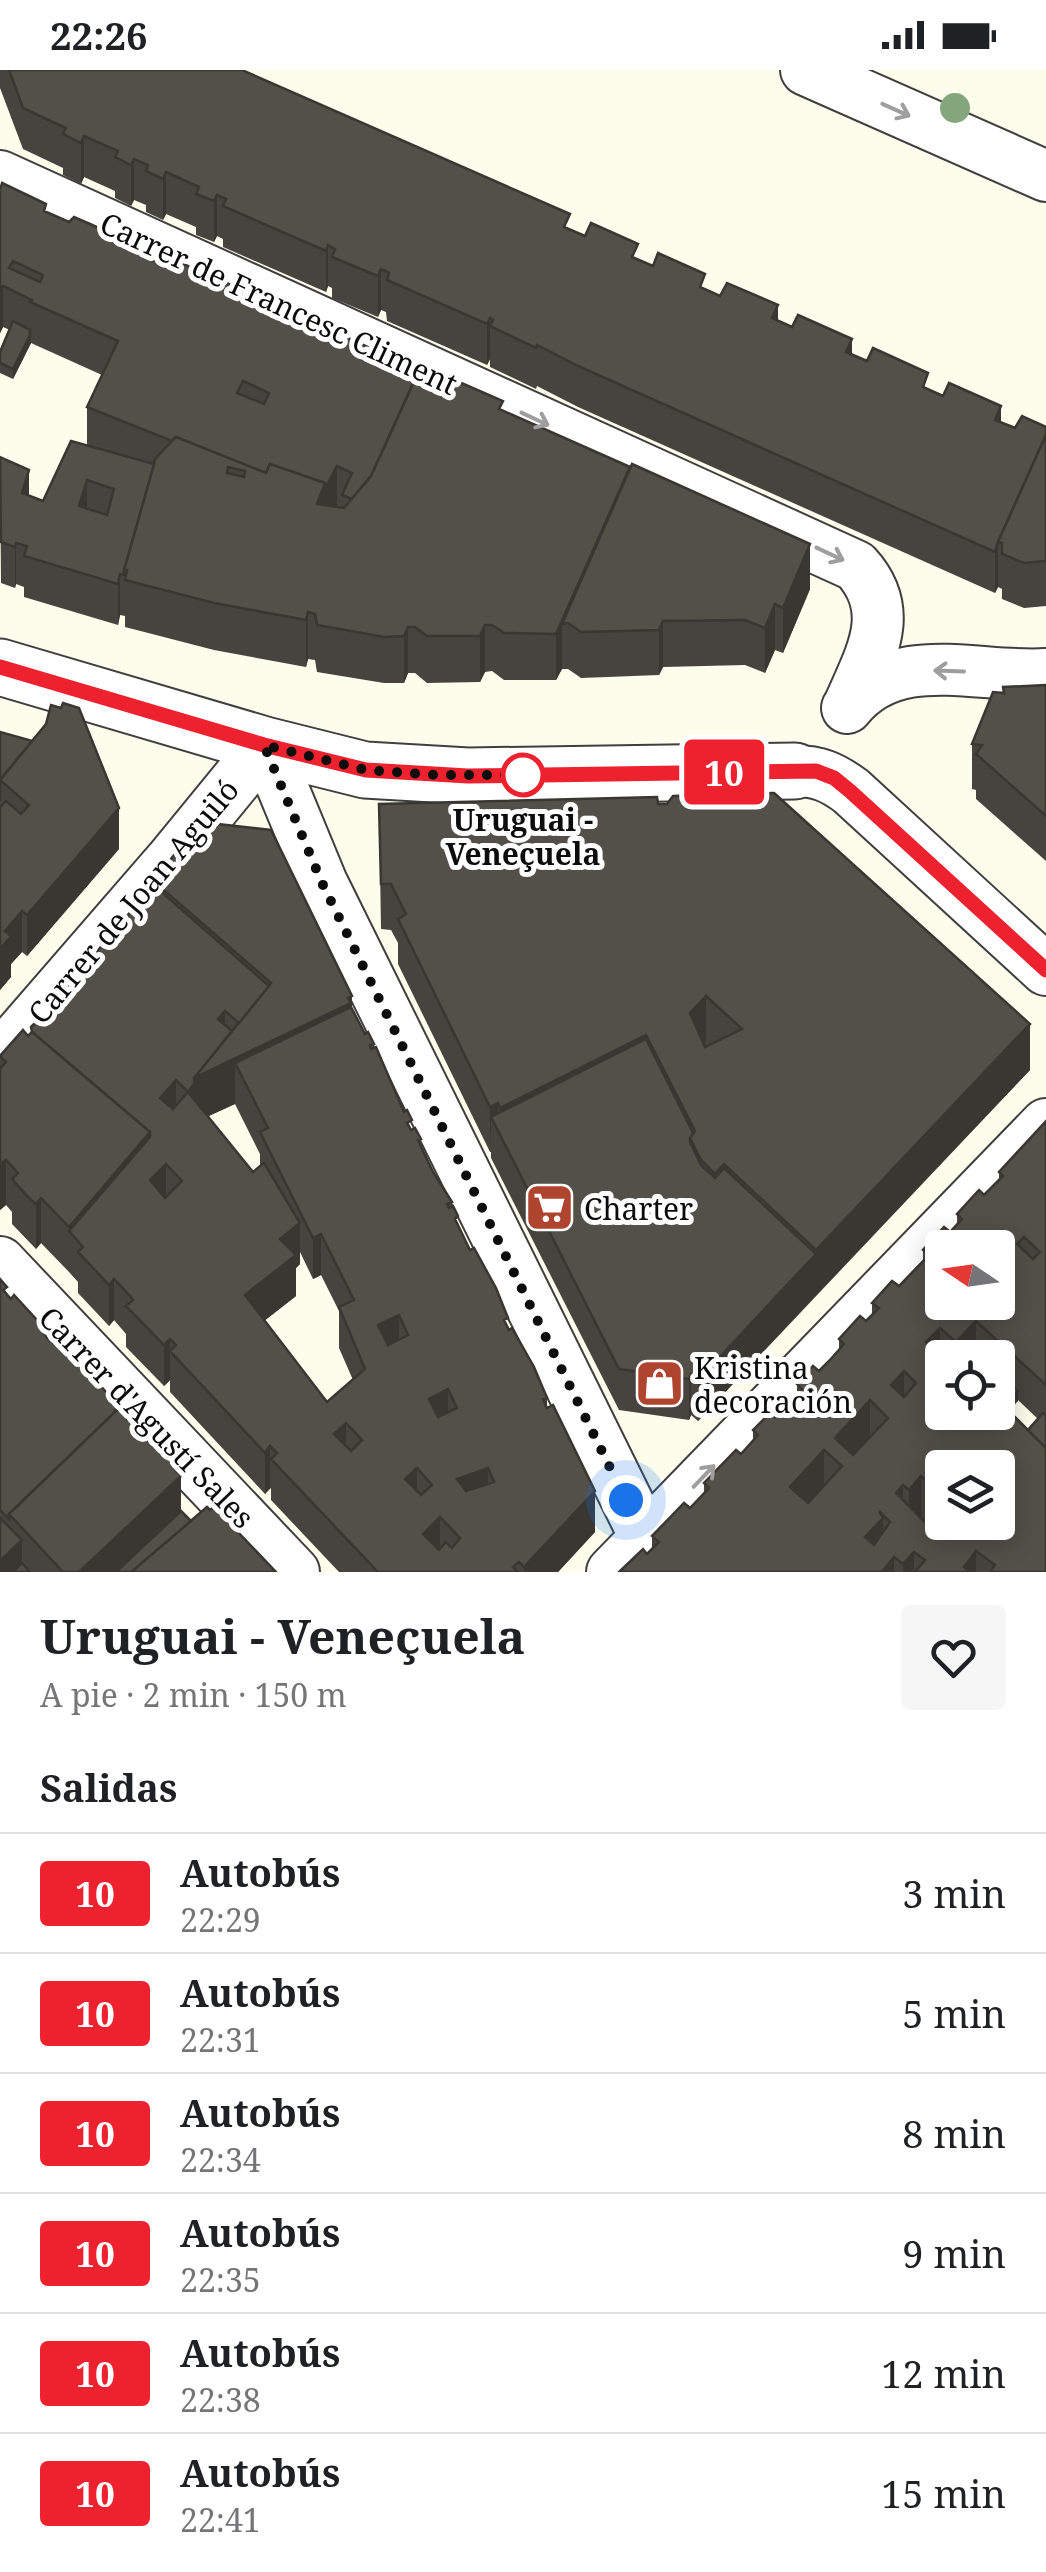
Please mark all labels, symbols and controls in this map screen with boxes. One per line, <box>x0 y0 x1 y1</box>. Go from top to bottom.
text: 22:26 <box>50 9 147 61</box>
one-way arrow <box>880 101 910 120</box>
street label: Carrer de Francesc Climent <box>94 202 464 404</box>
one-way arrow <box>519 411 549 430</box>
one-way arrow <box>814 546 845 564</box>
one-way arrow <box>933 661 965 680</box>
line badge: 10 <box>679 740 769 804</box>
text: 10 <box>704 749 744 796</box>
marker: Uruguai - Veneçuela <box>502 754 544 796</box>
street label: Carrer de Joan Aguiló <box>18 770 248 1032</box>
place label: Uruguai - Veneçuela <box>445 799 601 874</box>
supermarket icon: Charter <box>523 1182 575 1234</box>
place label: Charter <box>584 1188 693 1229</box>
north arrow <box>925 1230 1015 1320</box>
map controls <box>925 1230 1015 1540</box>
street label: Carrer d'Agustí Sales <box>30 1297 264 1537</box>
button: locate <box>925 1340 1015 1430</box>
place label: Kristina decoración <box>694 1347 852 1422</box>
shop icon: Kristina decoración <box>633 1358 685 1410</box>
button: layers <box>925 1450 1015 1540</box>
one-way arrow <box>692 1465 716 1489</box>
your location <box>601 1475 651 1525</box>
text: Uruguai - Veneçuela <box>40 1603 525 1668</box>
button: heart <box>901 1605 1006 1710</box>
text: A pie · 2 min · 150 m <box>40 1673 347 1716</box>
text: Salidas <box>40 1761 177 1813</box>
text: Autobús <box>180 1846 340 1898</box>
text: 3 min <box>902 1867 1006 1919</box>
text: 10 <box>75 1870 115 1917</box>
text: 22:29 <box>180 1898 261 1941</box>
text: Autobús <box>180 1966 340 2018</box>
text: 5 min <box>902 1987 1006 2039</box>
text: 10 <box>75 1990 115 2037</box>
text: 22:31 <box>180 2018 261 2061</box>
text: Autobús <box>180 2086 340 2138</box>
text: 8 min <box>902 2107 1006 2159</box>
text: 10 <box>75 2110 115 2157</box>
text: 22:34 <box>180 2138 261 2181</box>
text: Autobús <box>180 2206 340 2258</box>
text: 9 min <box>902 2227 1006 2279</box>
text: 10 <box>75 2230 115 2277</box>
text: 22:35 <box>180 2258 261 2301</box>
text: Autobús <box>180 2326 340 2378</box>
text: 12 min <box>881 2347 1006 2399</box>
text: 10 <box>75 2350 115 2397</box>
text: 22:38 <box>180 2378 261 2421</box>
text: Autobús <box>180 2446 340 2498</box>
text: 15 min <box>881 2467 1006 2519</box>
text: 10 <box>75 2470 115 2517</box>
text: 22:41 <box>180 2498 261 2541</box>

